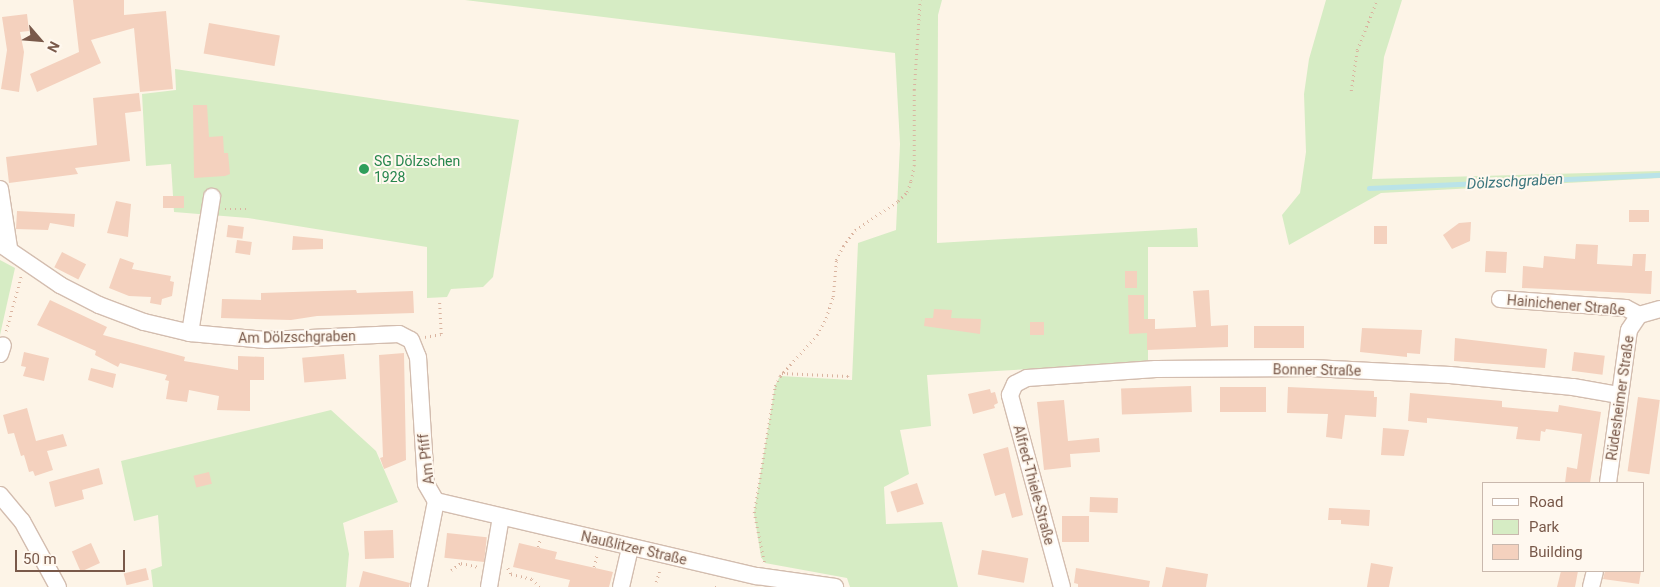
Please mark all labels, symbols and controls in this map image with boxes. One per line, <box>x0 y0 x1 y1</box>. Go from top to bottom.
north arrow <box>15 15 65 65</box>
text: N <box>44 39 63 55</box>
place label: SG Dölzschen 1928 <box>374 153 460 186</box>
marker: SG Dölzschen 1928 <box>358 163 370 175</box>
water label: Dölzschgraben <box>1466 170 1564 194</box>
street label: Hainichener Straße <box>1506 291 1626 319</box>
street label: Am Dölzschgraben <box>238 328 356 346</box>
street label: Rüdesheimer Straße <box>1603 334 1637 462</box>
street label: Bonner Straße <box>1273 361 1361 379</box>
street label: Alfred-Thiele-Straße <box>1010 423 1058 547</box>
street label: Am Pfiff <box>415 433 437 485</box>
legend <box>1482 482 1645 572</box>
text: Road <box>1529 493 1563 511</box>
text: Park <box>1529 518 1559 536</box>
street label: Naußlitzer Straße <box>579 528 689 568</box>
scale bar <box>18 540 128 572</box>
text: Building <box>1529 543 1583 561</box>
text: 50 m <box>23 550 57 568</box>

